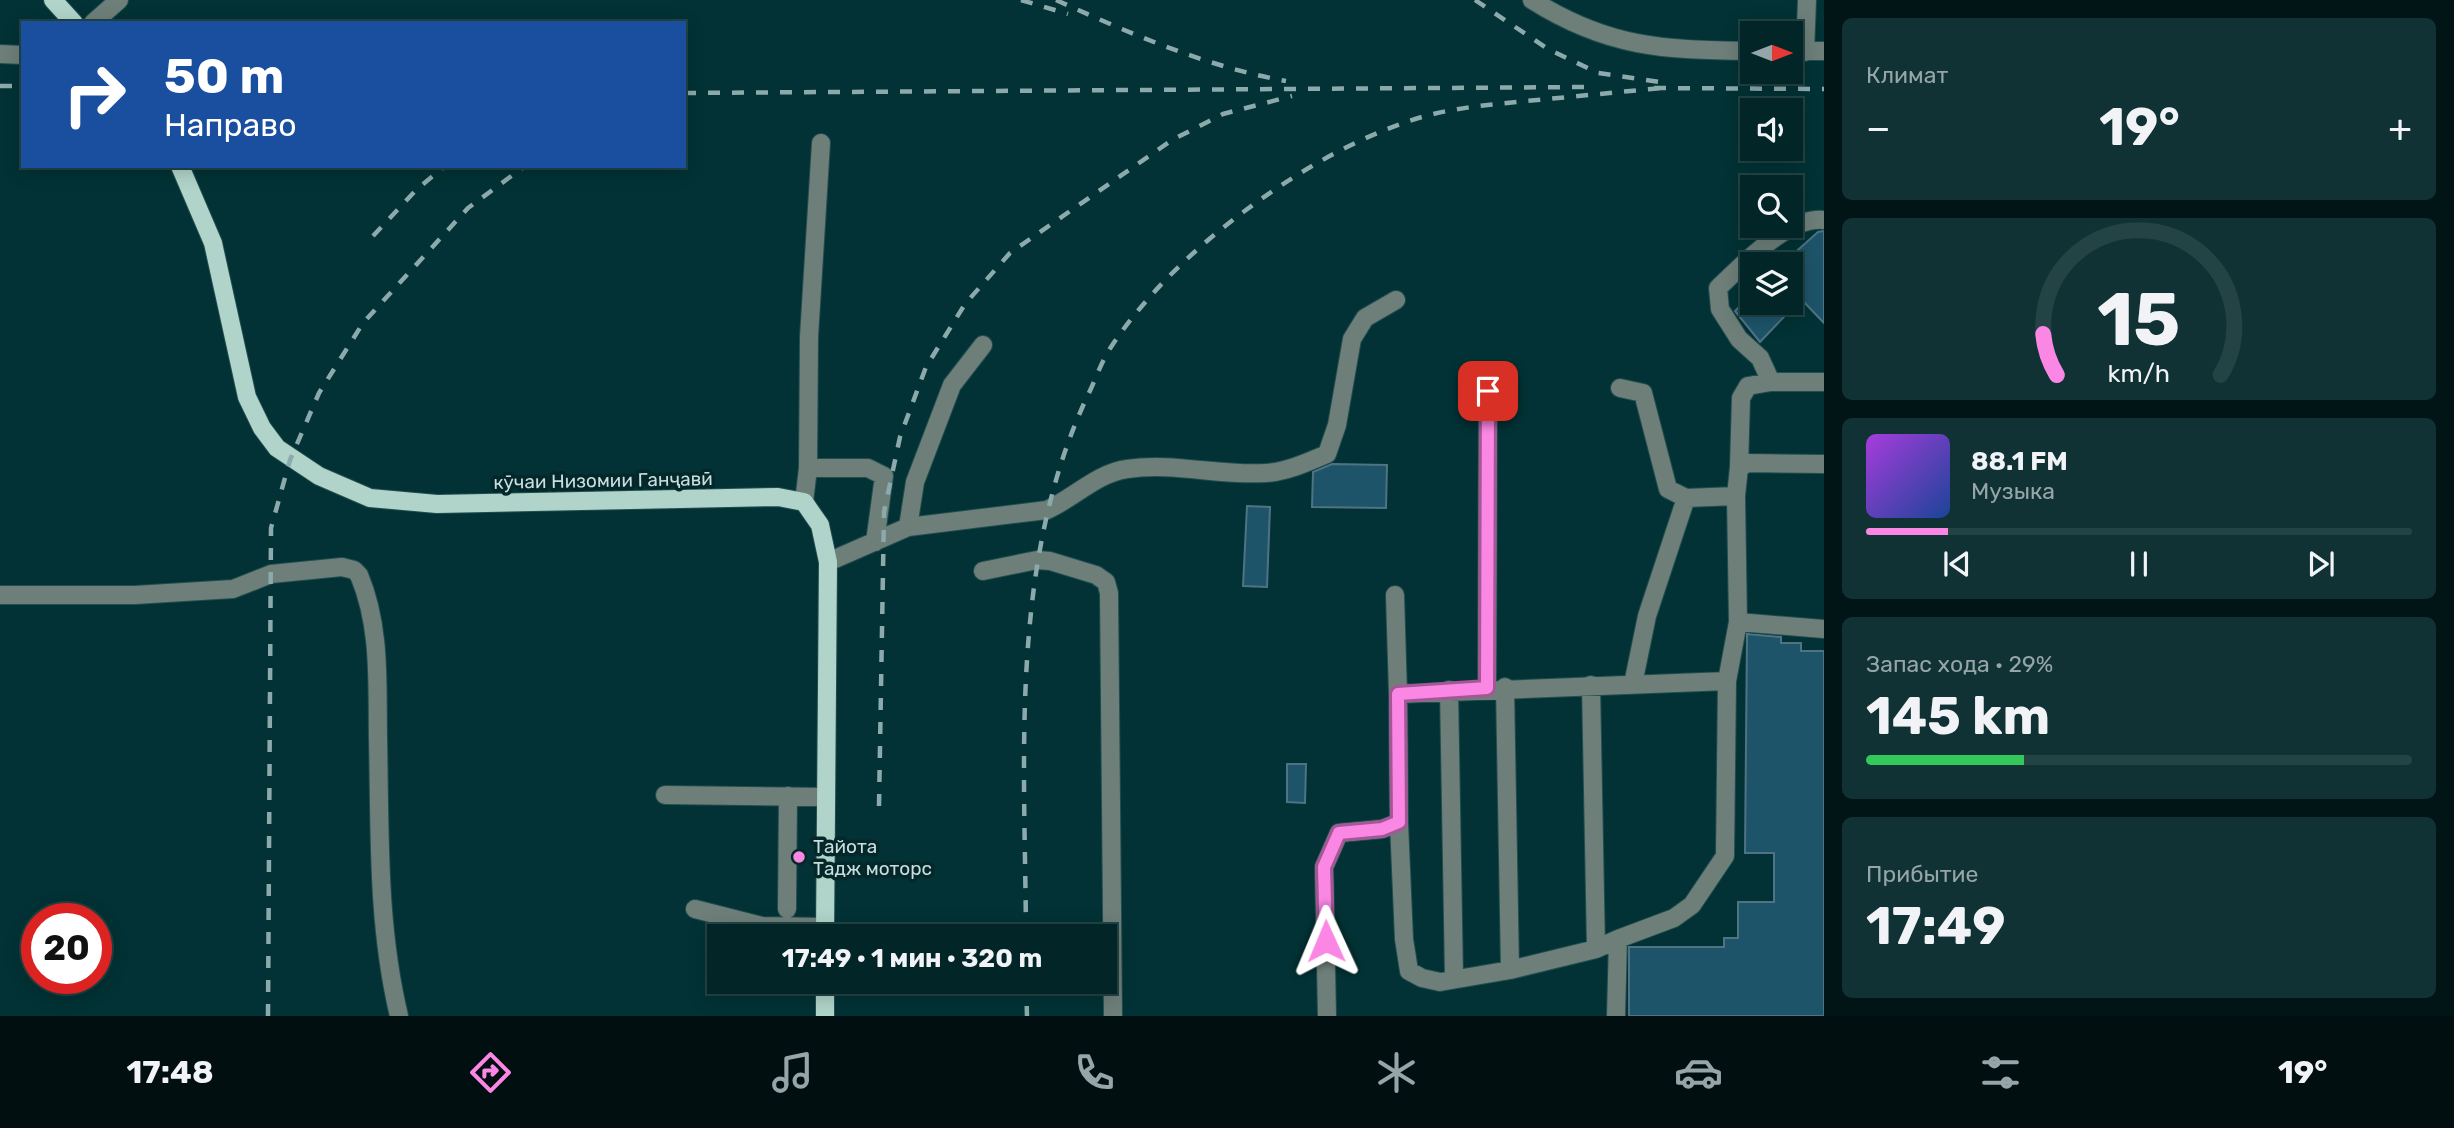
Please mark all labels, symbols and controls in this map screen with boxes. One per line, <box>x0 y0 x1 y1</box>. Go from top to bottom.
north arrow <box>1740 21 1802 84</box>
map controls <box>1740 21 1803 315</box>
text: 50 m <box>164 47 284 105</box>
icon: right <box>49 49 140 140</box>
text: Климат <box>1866 61 1948 89</box>
text: 19° <box>2099 96 2180 158</box>
button: sound <box>1740 98 1803 161</box>
text: − <box>1866 105 1891 151</box>
text: + <box>2388 105 2412 151</box>
text: Направо <box>164 106 297 144</box>
button: search <box>1740 175 1803 238</box>
button: layers <box>1740 252 1803 315</box>
text: 15 <box>2097 277 2181 363</box>
text: km/h <box>2108 358 2170 387</box>
pin <box>1458 361 1518 421</box>
icon: arrive <box>1469 372 1507 410</box>
text: 88.1 FM <box>1971 446 2068 477</box>
street label: кӯчаи Низомии Ганҷавӣ <box>493 467 713 494</box>
text: Музыка <box>1971 477 2055 505</box>
icon: previous <box>1938 545 1976 583</box>
icon: pause <box>2120 545 2158 583</box>
icon: next <box>2302 545 2340 583</box>
text: Запас хода · 29% <box>1866 650 2053 678</box>
text: 145 km <box>1866 685 2050 747</box>
place label: Тайота Тадж моторс <box>813 835 932 880</box>
marker: Тайота Тадж моторс <box>791 849 807 865</box>
text: Прибытие <box>1866 860 1978 888</box>
text: 17:49 <box>1866 895 2005 957</box>
speed limit sign: 20 <box>21 903 112 994</box>
position arrow <box>1289 904 1363 978</box>
text: 17:49 · 1 мин · 320 m <box>782 943 1042 974</box>
icon: directions <box>466 1048 515 1097</box>
icon: music <box>768 1048 817 1097</box>
icon: phone <box>1070 1048 1119 1097</box>
icon: climate <box>1372 1048 1421 1097</box>
icon: car <box>1674 1048 1723 1097</box>
icon: filters <box>1976 1048 2025 1097</box>
text: 17:48 <box>126 1053 214 1091</box>
text: 19° <box>2278 1053 2327 1091</box>

